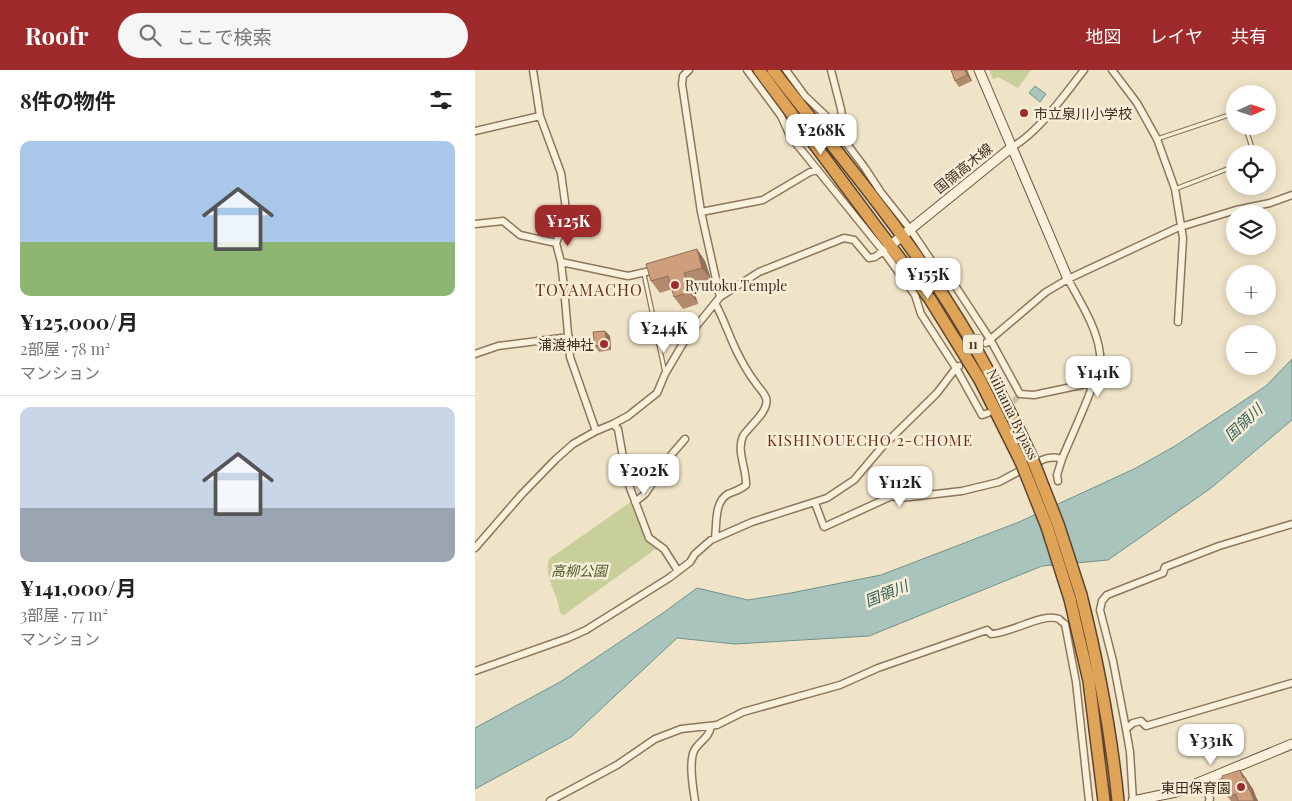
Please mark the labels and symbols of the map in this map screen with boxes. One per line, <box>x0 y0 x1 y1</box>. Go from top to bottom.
north arrow <box>1226 85 1276 135</box>
place label: 市立泉川小学校 <box>1034 104 1132 123</box>
marker: 市立泉川小学校 <box>1018 107 1030 119</box>
pin: ¥268K <box>786 114 856 156</box>
street label: 国領高木線 <box>930 139 996 197</box>
pin: ¥125K <box>533 204 603 247</box>
pin: ¥155K <box>893 258 963 300</box>
place label: Ryutoku Temple <box>685 276 787 295</box>
district label: TOYAMACHO <box>535 279 643 300</box>
marker: Ryutoku Temple <box>669 279 681 291</box>
pin: ¥244K <box>629 312 699 354</box>
road number: 11 <box>963 334 983 354</box>
place label: 浦渡神社 <box>538 335 594 354</box>
marker: 浦渡神社 <box>598 338 610 350</box>
pin: ¥141K <box>1063 356 1133 398</box>
street label: Niihama Bypass <box>983 365 1043 463</box>
water label: 国領川 <box>1220 398 1268 445</box>
district label: KISHINOUECHO 2-CHOME <box>767 430 973 450</box>
pin: ¥202K <box>609 454 679 496</box>
pin: ¥112K <box>865 466 935 508</box>
park label: 高柳公園 <box>551 561 609 580</box>
water label: 国領川 <box>861 575 912 611</box>
pin: ¥331K <box>1176 724 1246 766</box>
place label: 東田保育園 <box>1161 778 1231 797</box>
marker: 東田保育園 <box>1235 781 1247 793</box>

